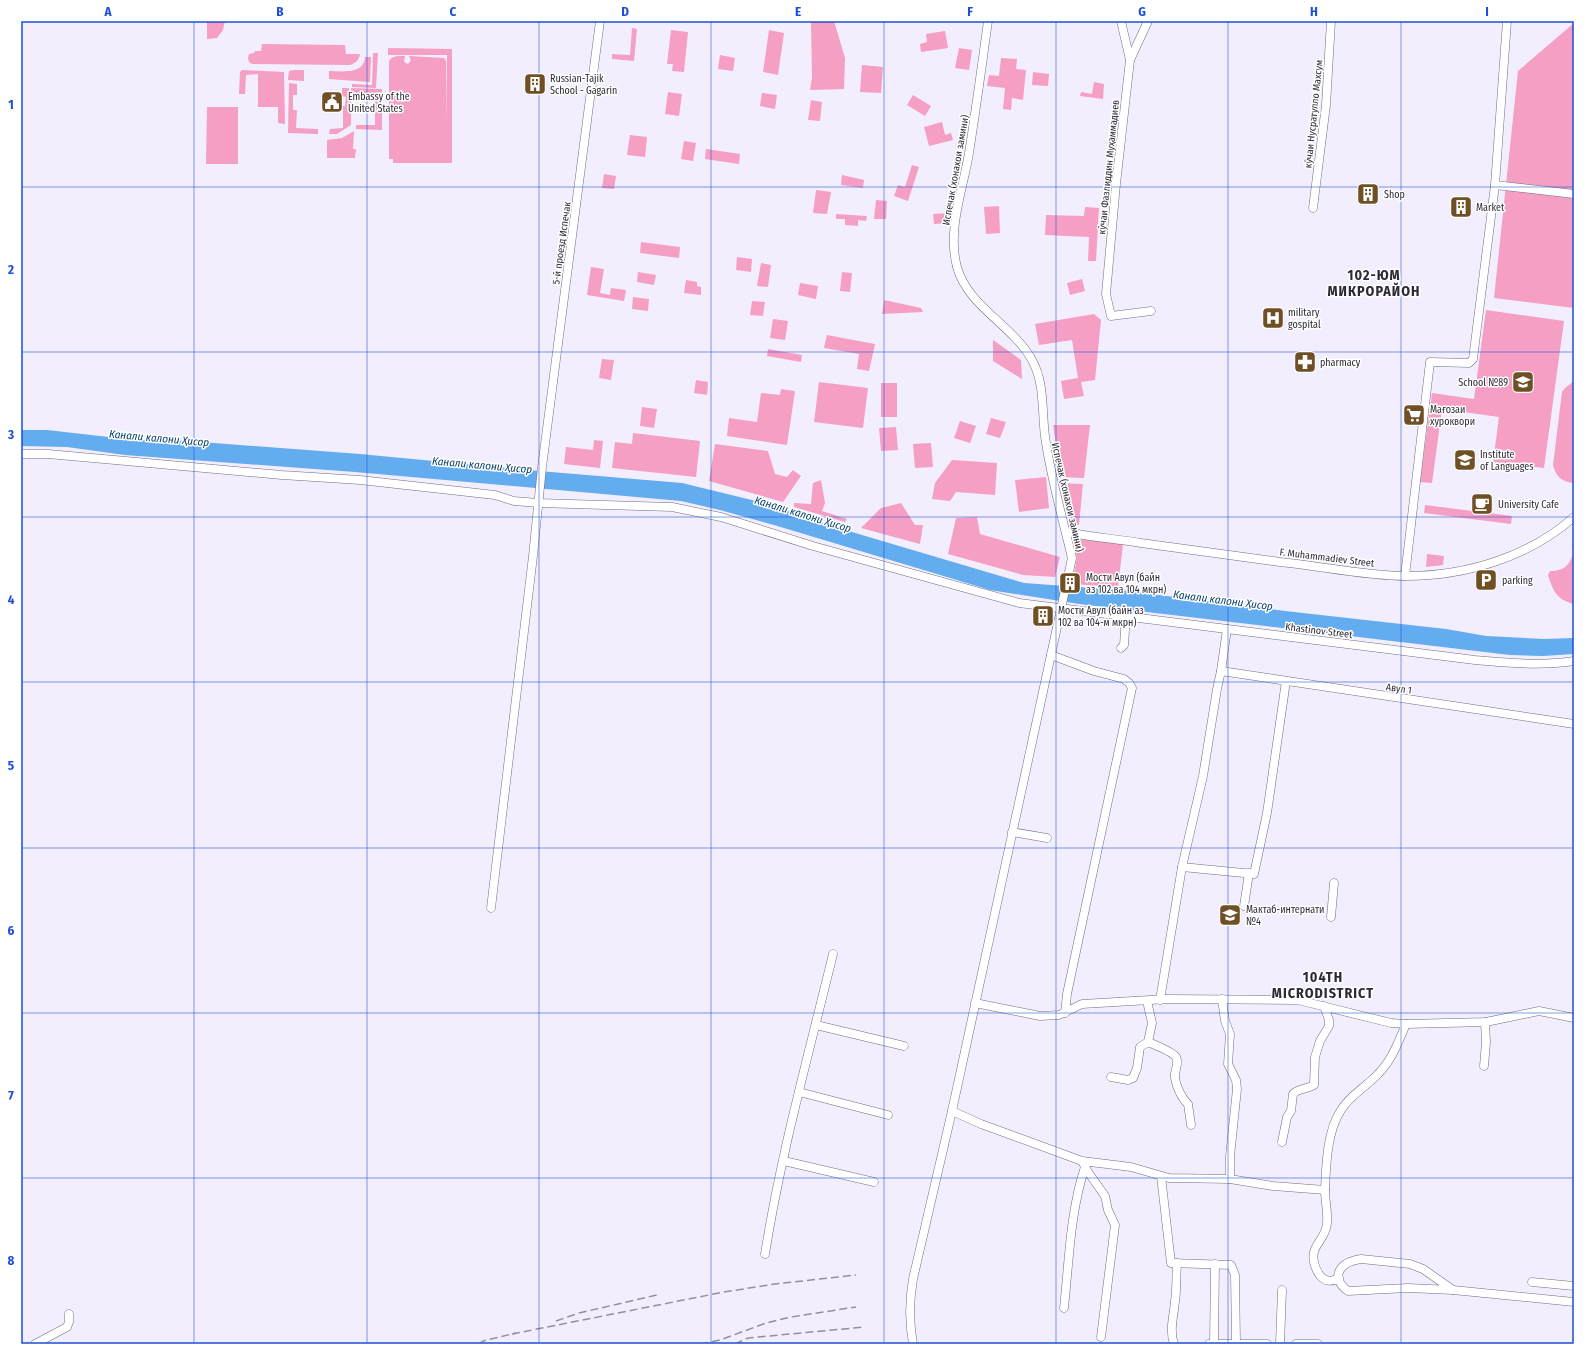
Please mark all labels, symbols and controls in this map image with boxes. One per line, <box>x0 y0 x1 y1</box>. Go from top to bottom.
text: A <box>103 4 112 19</box>
text: B <box>276 4 284 19</box>
text: C <box>450 4 457 19</box>
text: D <box>621 4 629 19</box>
text: E <box>795 4 801 19</box>
text: F <box>967 4 973 19</box>
text: G <box>1138 4 1146 19</box>
text: H <box>1310 4 1318 19</box>
text: I <box>1485 4 1489 19</box>
street label: кӯчаи Нусратулло Махсум <box>1302 59 1326 169</box>
building icon: Russian-Tajik School - Gagarin <box>522 71 548 97</box>
place label: Russian-Tajik School - Gagarin <box>550 73 617 97</box>
public building icon: Embassy of the United States <box>319 89 345 115</box>
place label: Embassy of the United States <box>348 91 410 115</box>
text: 1 <box>8 97 14 112</box>
street label: кӯчаи Фазлиддин Муҳаммадиев <box>1096 99 1122 235</box>
street label: Испечак (хонахои замини) <box>939 114 972 226</box>
building icon: Shop <box>1355 181 1381 207</box>
place label: Shop <box>1384 189 1405 201</box>
building icon: Market <box>1448 194 1474 220</box>
street label: 5-й проезд Испечак <box>550 201 574 285</box>
place label: Market <box>1476 202 1505 214</box>
text: 2 <box>7 262 14 277</box>
district label: 102-ЮМ МИКРОРАЙОН <box>1328 267 1420 300</box>
hospital icon: military gospital <box>1260 305 1286 331</box>
place label: military gospital <box>1288 307 1321 331</box>
pharmacy icon: pharmacy <box>1292 349 1318 375</box>
place label: pharmacy <box>1320 357 1361 369</box>
school or university icon: School №89 <box>1510 369 1536 395</box>
place label: School №89 <box>1458 377 1508 389</box>
supermarket icon: Мағозаи хуроквори <box>1401 402 1427 428</box>
place label: Мағозаи хуроквори <box>1430 404 1475 428</box>
text: 3 <box>7 427 14 442</box>
water label: Канали калони Ҳисор <box>108 428 210 449</box>
street label: Испечак (хонахои замини) <box>1049 441 1086 553</box>
school or university icon: Institute of Languages <box>1452 447 1478 473</box>
place label: Institute of Languages <box>1480 449 1534 473</box>
water label: Канали калони Ҳисор <box>431 455 533 476</box>
cafe icon: University Cafe <box>1469 491 1495 517</box>
water label: Канали калони Ҳисор <box>753 494 853 535</box>
place label: University Cafe <box>1498 499 1559 511</box>
street label: F. Muhammadiev Street <box>1279 546 1375 570</box>
parking icon: parking <box>1473 567 1499 593</box>
building icon: Мости Авул (байн аз 102 ва 104 мкрн) <box>1057 570 1083 596</box>
place label: Мости Авул (байн аз 102 ва 104 мкрн) <box>1086 571 1166 596</box>
place label: parking <box>1502 575 1533 587</box>
water label: Канали калони Ҳисор <box>1172 588 1274 613</box>
text: 4 <box>8 592 15 607</box>
building icon: Мости Авул (байн аз 102 ва 104-м мкрн) <box>1030 603 1056 629</box>
place label: Мости Авул (байн аз 102 ва 104-м мкрн) <box>1058 604 1144 629</box>
street label: Khastinov Street <box>1285 621 1354 641</box>
street label: Авул 1 <box>1385 681 1413 697</box>
text: 5 <box>8 758 14 773</box>
school or university icon: Мактаб-интернати №4 <box>1217 902 1243 928</box>
place label: Мактаб-интернати №4 <box>1246 904 1324 928</box>
text: 6 <box>8 923 15 938</box>
district label: 104TH MICRODISTRICT <box>1272 969 1374 1002</box>
text: 7 <box>8 1088 14 1103</box>
text: 8 <box>8 1253 15 1268</box>

